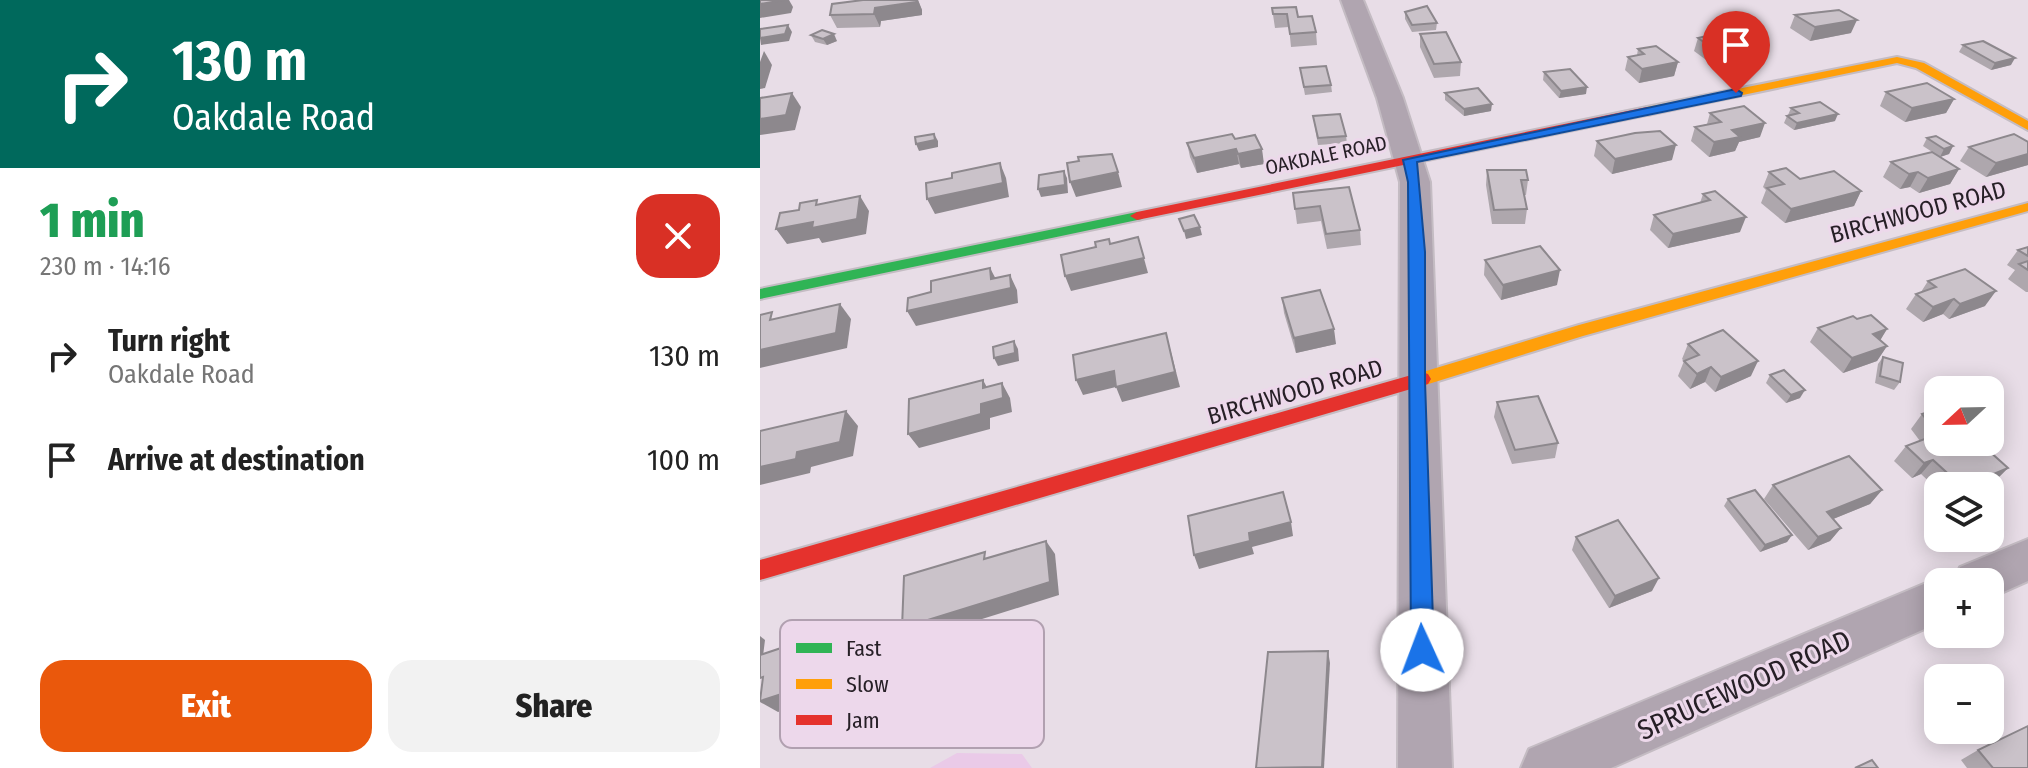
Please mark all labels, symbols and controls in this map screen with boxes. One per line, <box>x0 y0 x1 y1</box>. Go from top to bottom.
pin <box>1702 11 1770 93</box>
icon: arrive <box>1714 23 1758 67</box>
text: 130 m <box>172 28 307 95</box>
icon: right <box>40 32 144 136</box>
text: Oakdale Road <box>172 96 375 140</box>
street label: OAKDALE ROAD <box>1263 130 1389 180</box>
street label: BIRCHWOOD ROAD <box>1827 175 2009 249</box>
text: 1 min <box>40 192 144 250</box>
button: close <box>636 194 720 278</box>
text: 230 m · 14:16 <box>40 251 171 282</box>
text: Turn right <box>108 323 230 359</box>
icon: right <box>40 334 84 378</box>
text: 130 m <box>649 338 720 374</box>
street label: BIRCHWOOD ROAD <box>1204 354 1386 430</box>
text: Oakdale Road <box>108 359 255 390</box>
north arrow <box>1924 376 2004 456</box>
map controls <box>1924 376 2004 744</box>
icon: arrive <box>40 438 84 482</box>
text: Arrive at destination <box>108 442 365 478</box>
text: 100 m <box>647 442 720 478</box>
button: layers <box>1924 472 2004 552</box>
button: + <box>1924 568 2004 648</box>
position arrow <box>1380 608 1464 692</box>
legend <box>780 620 1044 748</box>
street label: SPRUCEWOOD ROAD <box>1632 623 1856 747</box>
text: Fast <box>846 635 882 662</box>
button: Exit <box>40 660 372 752</box>
button: Share <box>388 660 720 752</box>
button: − <box>1924 664 2004 744</box>
text: Slow <box>846 671 889 698</box>
text: Jam <box>846 707 880 734</box>

